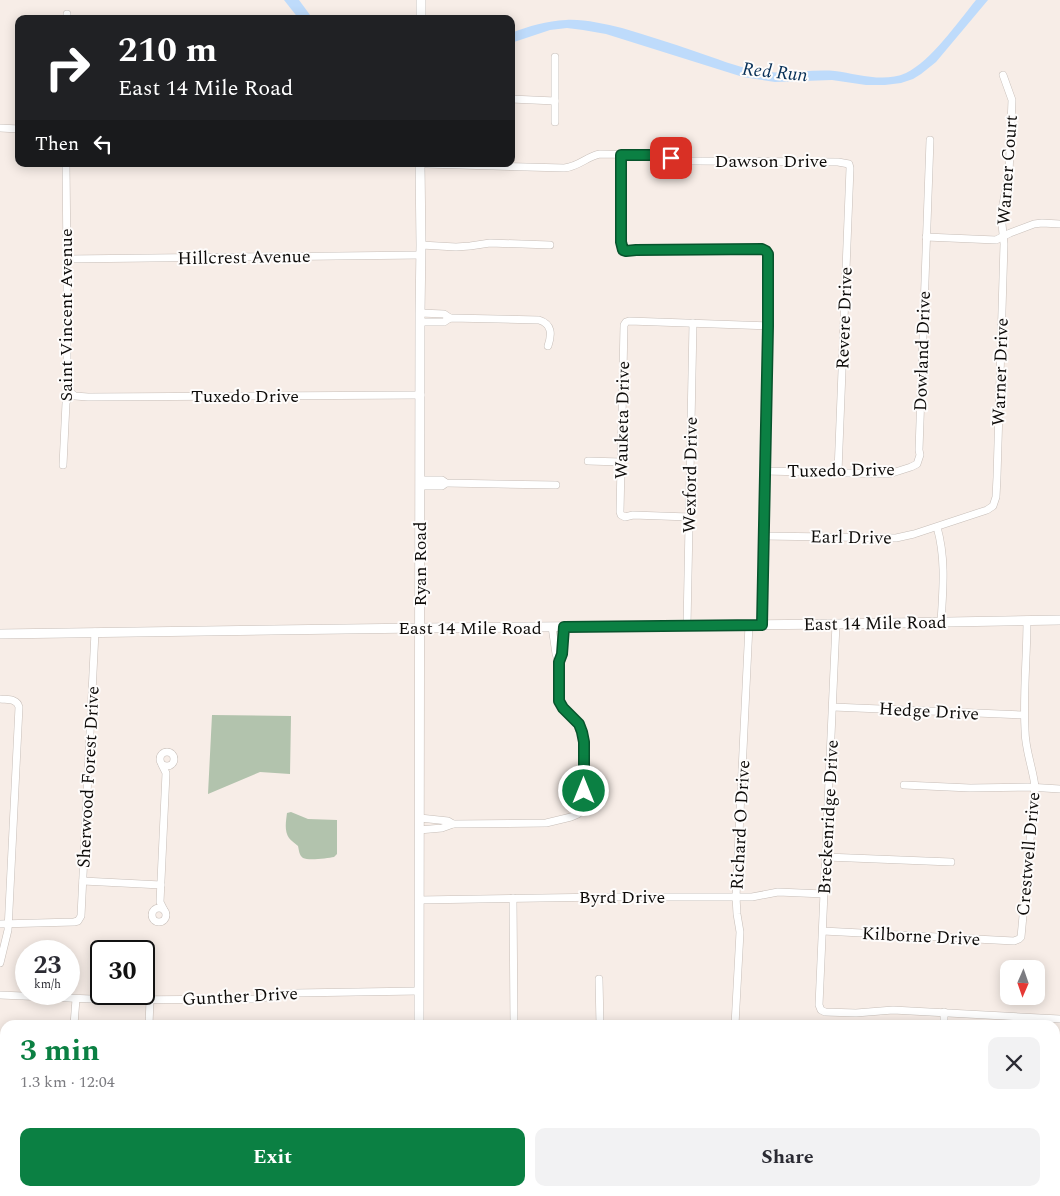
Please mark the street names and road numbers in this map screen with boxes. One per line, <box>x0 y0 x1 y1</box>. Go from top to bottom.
street label: Warner Court <box>990 114 1025 226</box>
street label: Dawson Drive <box>715 148 827 175</box>
street label: Saint Vincent Avenue <box>53 228 80 402</box>
street label: Hillcrest Avenue <box>177 243 311 272</box>
street label: Revere Drive <box>829 266 860 370</box>
street label: Dowland Drive <box>907 290 938 412</box>
street label: Warner Drive <box>985 317 1016 427</box>
street label: Wauketa Drive <box>608 361 637 479</box>
street label: Tuxedo Drive <box>191 383 299 410</box>
street label: Wexford Drive <box>676 417 705 533</box>
street label: Tuxedo Drive <box>787 456 895 485</box>
street label: Ryan Road <box>407 522 434 606</box>
street label: Earl Drive <box>810 523 892 552</box>
street label: East 14 Mile Road <box>803 609 947 638</box>
street label: East 14 Mile Road <box>398 615 542 642</box>
street label: Sherwood Forest Drive <box>70 685 107 869</box>
street label: Hedge Drive <box>878 695 980 728</box>
street label: Breckenridge Drive <box>811 739 846 895</box>
street label: Richard O Drive <box>724 759 757 891</box>
street label: Crestwell Drive <box>1010 791 1047 917</box>
street label: Byrd Drive <box>579 884 665 911</box>
street label: Kilborne Drive <box>861 920 981 953</box>
street label: Gunther Drive <box>182 980 298 1013</box>

